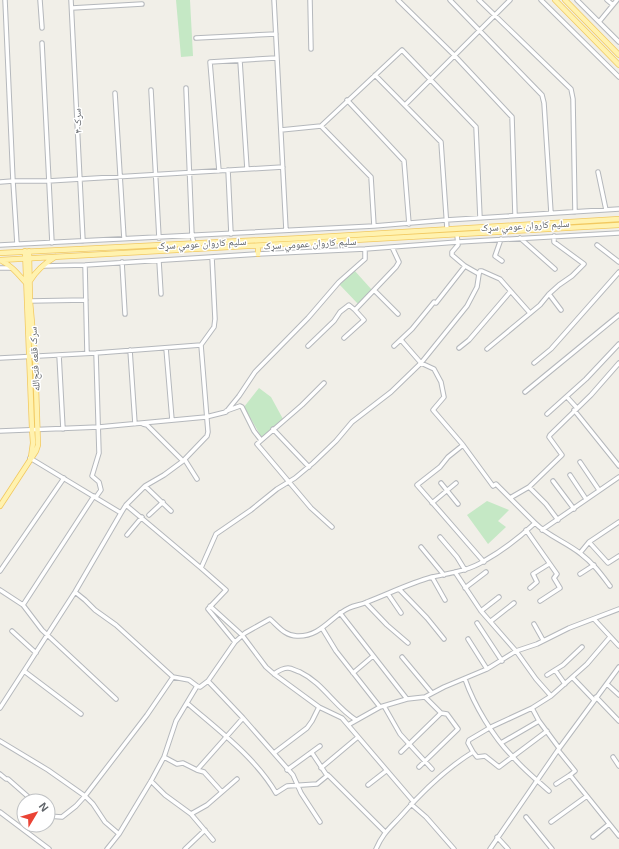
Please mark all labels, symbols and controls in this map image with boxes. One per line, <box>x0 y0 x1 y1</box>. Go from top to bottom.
street label: سرک ۴ <box>71 108 84 134</box>
street label: سلیم کاروان عومي سړک <box>480 218 570 236</box>
street label: سلیم کاروان عومي سړک <box>157 236 247 254</box>
street label: سلیم کاروان عمومي سړک <box>263 236 357 254</box>
street label: سرک قلعه فتح‌الله <box>27 326 43 392</box>
north arrow <box>16 793 56 833</box>
text: N <box>37 800 51 814</box>

